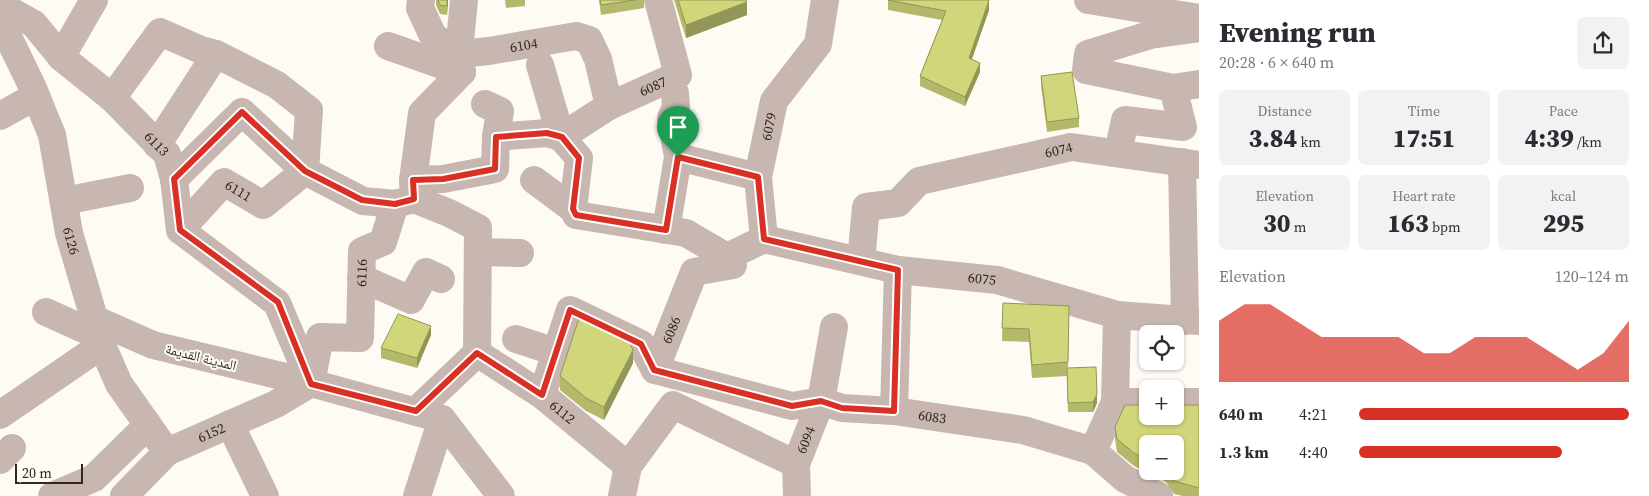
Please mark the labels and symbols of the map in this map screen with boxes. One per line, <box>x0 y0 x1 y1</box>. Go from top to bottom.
street label: 6104 <box>508 33 539 57</box>
street label: 6087 <box>636 71 670 101</box>
pin <box>657 106 699 157</box>
street label: 6079 <box>756 111 781 142</box>
street label: 6113 <box>140 127 174 161</box>
street label: 6074 <box>1043 137 1075 163</box>
street label: 6111 <box>221 175 256 206</box>
street label: 6126 <box>58 226 85 257</box>
street label: 6116 <box>351 259 372 287</box>
street label: 6075 <box>967 267 997 290</box>
street label: 6086 <box>657 313 685 347</box>
street label: المدينة القديمة <box>163 339 239 375</box>
street label: 6112 <box>545 395 580 429</box>
street label: 6083 <box>917 405 948 429</box>
street label: 6152 <box>195 418 228 447</box>
street label: 6094 <box>791 423 820 457</box>
scale bar <box>15 461 82 484</box>

